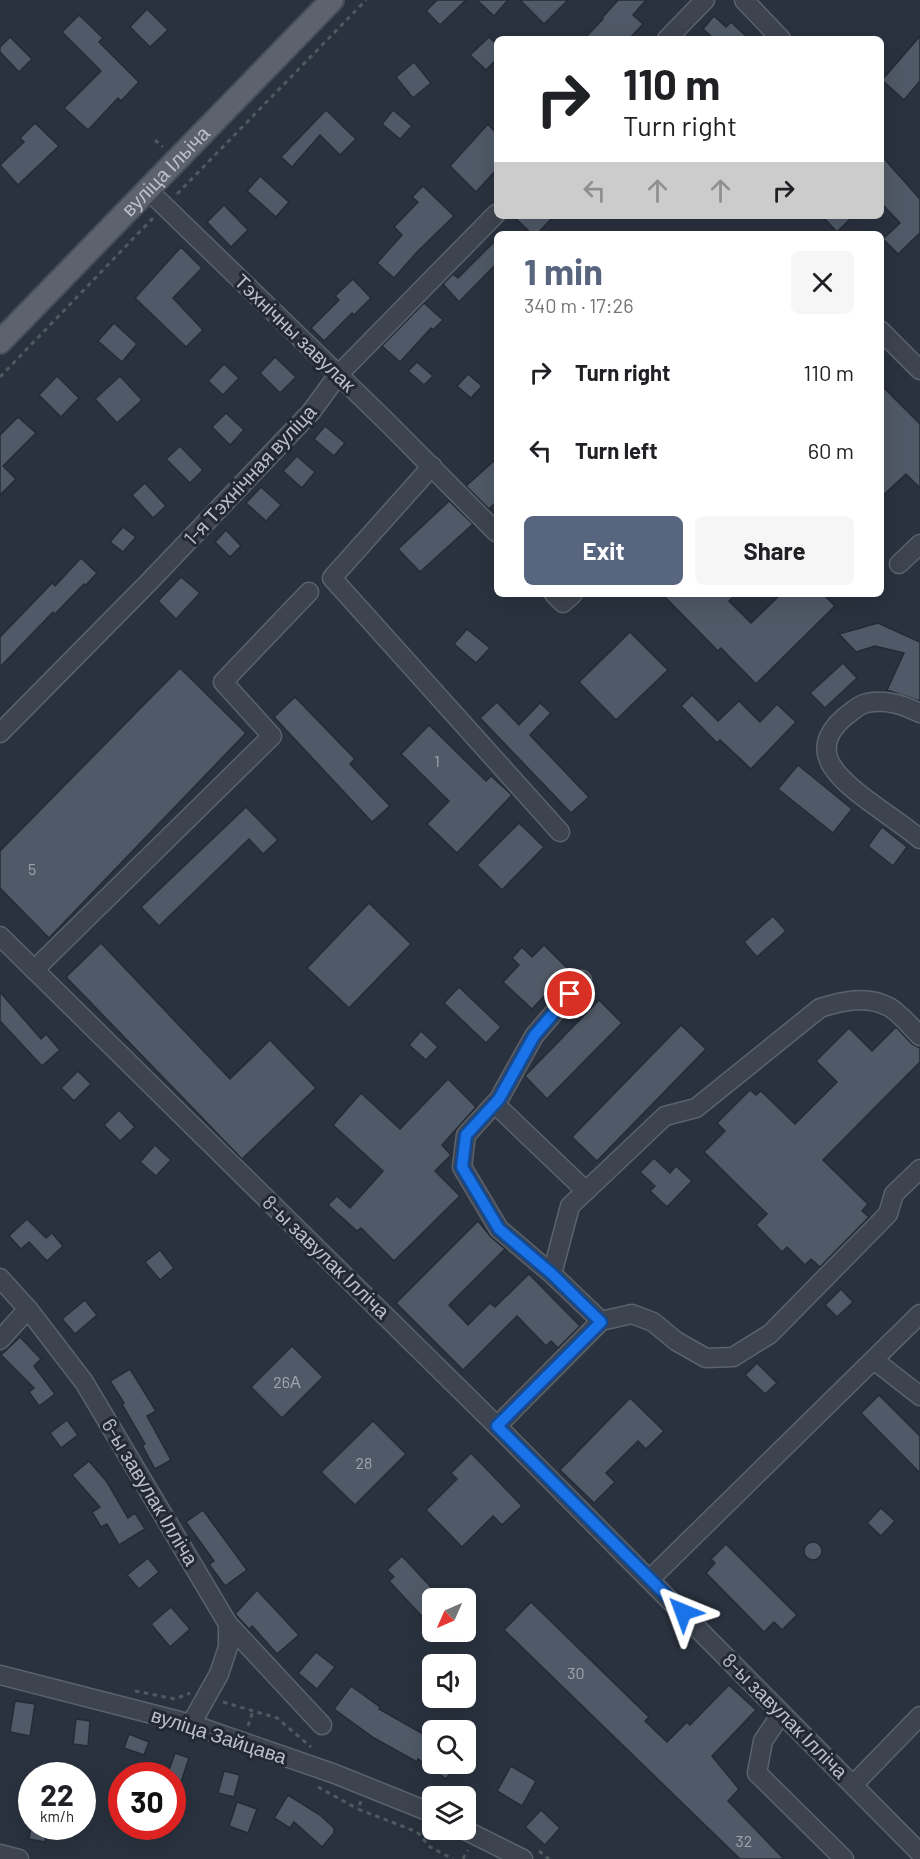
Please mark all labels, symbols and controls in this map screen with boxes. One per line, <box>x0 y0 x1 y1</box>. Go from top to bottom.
text: 110 m <box>623 58 720 108</box>
icon: right <box>524 60 602 138</box>
text: Turn right <box>623 109 737 141</box>
street label: вуліца Ільіча <box>116 120 215 221</box>
icon: left <box>578 174 611 207</box>
icon: ahead <box>641 174 674 207</box>
icon: ahead <box>704 174 737 207</box>
icon: right <box>767 174 800 207</box>
text: 1 min <box>524 249 603 292</box>
button: close <box>791 251 854 314</box>
street label: Тэхнічны завулак <box>230 268 361 396</box>
text: 340 m · 17:26 <box>524 293 634 317</box>
icon: right <box>524 356 557 389</box>
text: Turn right <box>575 359 670 385</box>
text: 110 m <box>804 359 854 385</box>
street label: 1-я Тэхнічная вуліца <box>178 398 321 550</box>
icon: left <box>524 434 557 467</box>
text: Turn left <box>575 437 658 463</box>
text: 60 m <box>808 437 854 463</box>
button: Exit <box>524 516 683 585</box>
button: Share <box>695 516 854 585</box>
house number: 1 <box>434 751 440 770</box>
house number: 5 <box>28 859 36 878</box>
pin <box>544 968 595 1019</box>
icon: arrive <box>553 977 586 1010</box>
street label: 8-ы завулак Ілліча <box>258 1190 396 1324</box>
house number: 26А <box>273 1372 301 1391</box>
street label: 6-ы завулак Ілліча <box>98 1414 205 1570</box>
house number: 28 <box>356 1453 372 1472</box>
position arrow <box>651 1580 715 1644</box>
north arrow <box>422 1588 476 1642</box>
map controls <box>422 1588 476 1840</box>
street label: 8-ы завулак Ілліча <box>718 1648 854 1783</box>
button: sound <box>422 1654 476 1708</box>
house number: 30 <box>567 1663 585 1682</box>
street label: вуліца Зайцава <box>149 1702 291 1769</box>
button: search <box>422 1720 476 1774</box>
speed limit sign: 30 <box>108 1762 186 1840</box>
text: 22 <box>40 1776 74 1812</box>
button: layers <box>422 1786 476 1840</box>
text: km/h <box>40 1807 74 1825</box>
house number: 32 <box>736 1831 752 1850</box>

